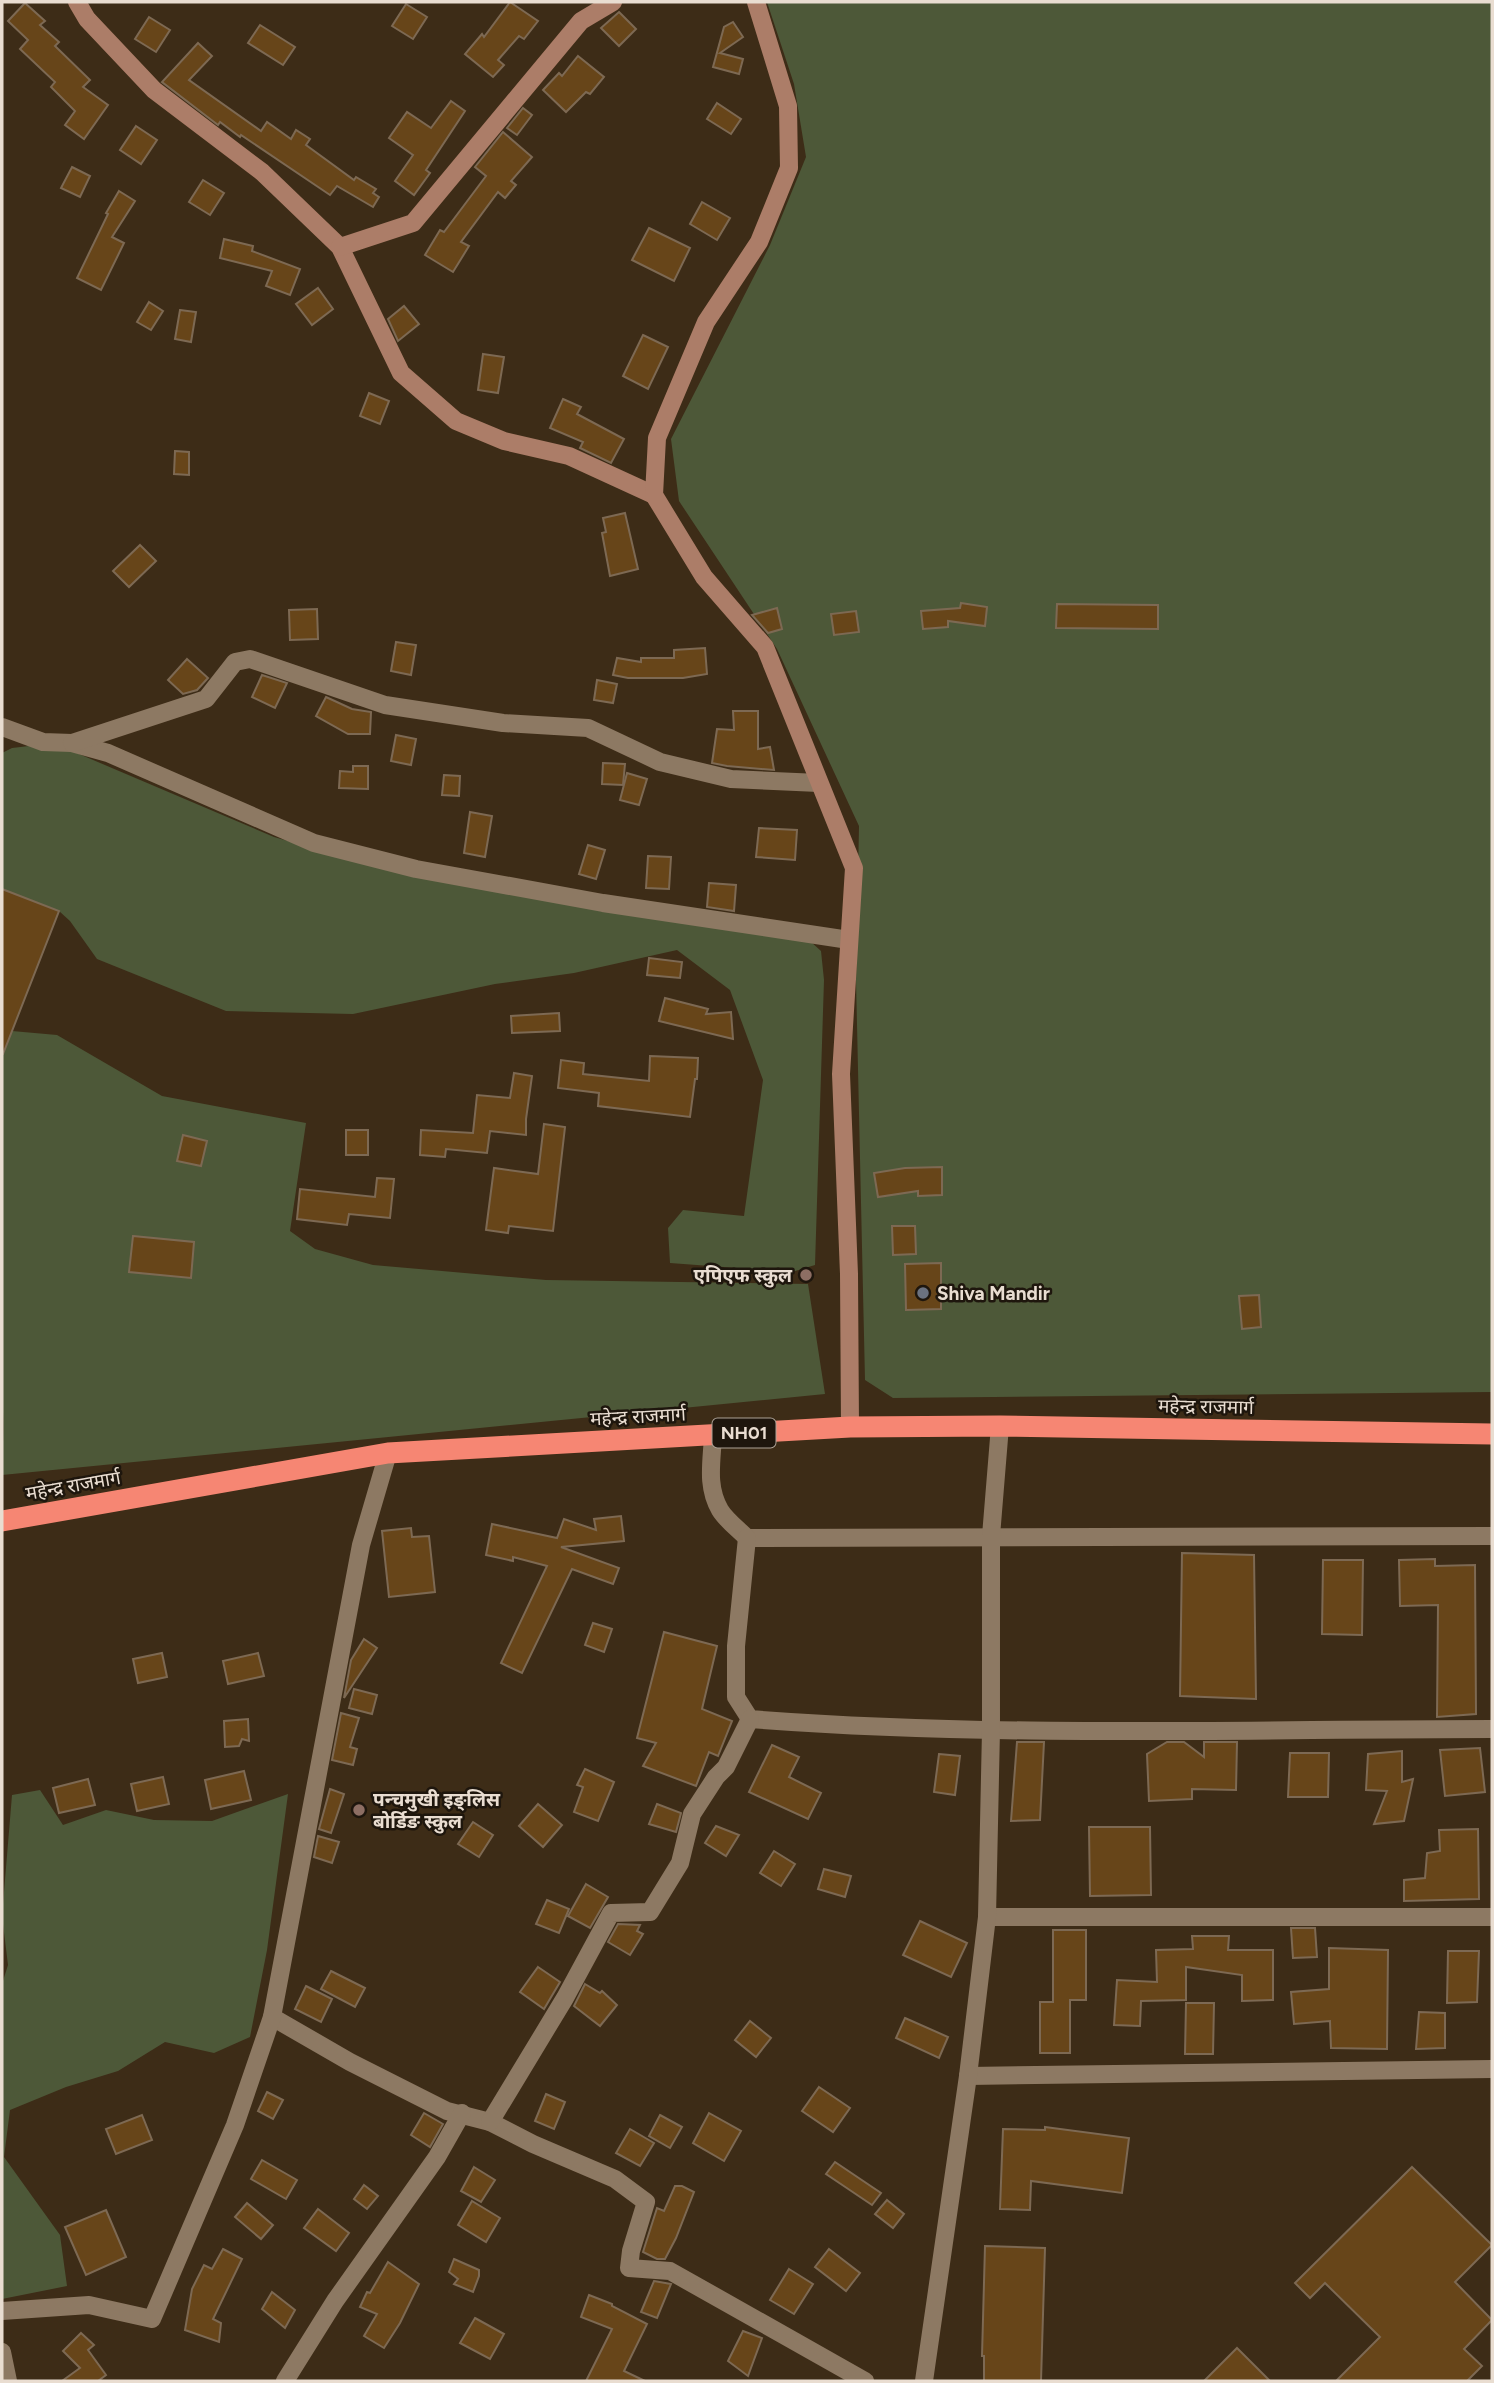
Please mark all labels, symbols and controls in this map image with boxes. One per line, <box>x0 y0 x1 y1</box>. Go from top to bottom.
place label: एपिएफ स्कुल <box>694 1264 793 1288</box>
marker: एपिएफ स्कुल <box>798 1267 814 1283</box>
place label: Shiva Mandir <box>937 1282 1050 1305</box>
marker: Shiva Mandir <box>915 1285 931 1301</box>
street label: महेन्द्र राजमार्ग <box>1158 1394 1255 1419</box>
street label: महेन्द्र राजमार्ग <box>590 1402 687 1430</box>
road number: NH01 <box>712 1418 776 1448</box>
street label: महेन्द्र राजमार्ग <box>24 1466 123 1505</box>
place label: पन्चमुखी इङ्लिस बोर्डिङ स्कुल <box>373 1788 501 1834</box>
marker: पन्चमुखी इङ्लिस बोर्डिङ स्कुल <box>351 1802 367 1818</box>

